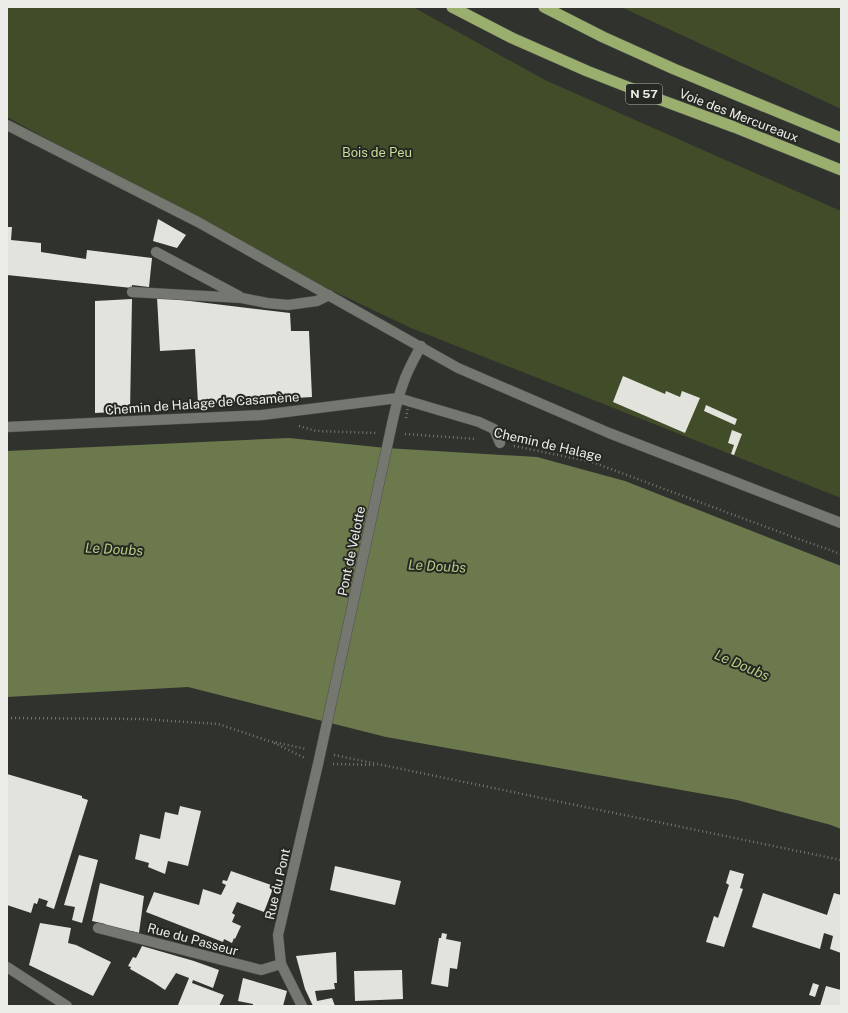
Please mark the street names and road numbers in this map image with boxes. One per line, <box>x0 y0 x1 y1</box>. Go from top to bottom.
road number: N 57 <box>626 84 662 104</box>
street label: Voie des Mercureaux <box>677 86 801 145</box>
street label: Chemin de Halage de Casamène <box>104 389 300 418</box>
street label: Chemin de Halage <box>492 425 603 464</box>
street label: Pont de Velotte <box>335 505 368 597</box>
street label: Rue du Pont <box>262 847 293 921</box>
street label: Rue du Passeur <box>146 920 240 959</box>

